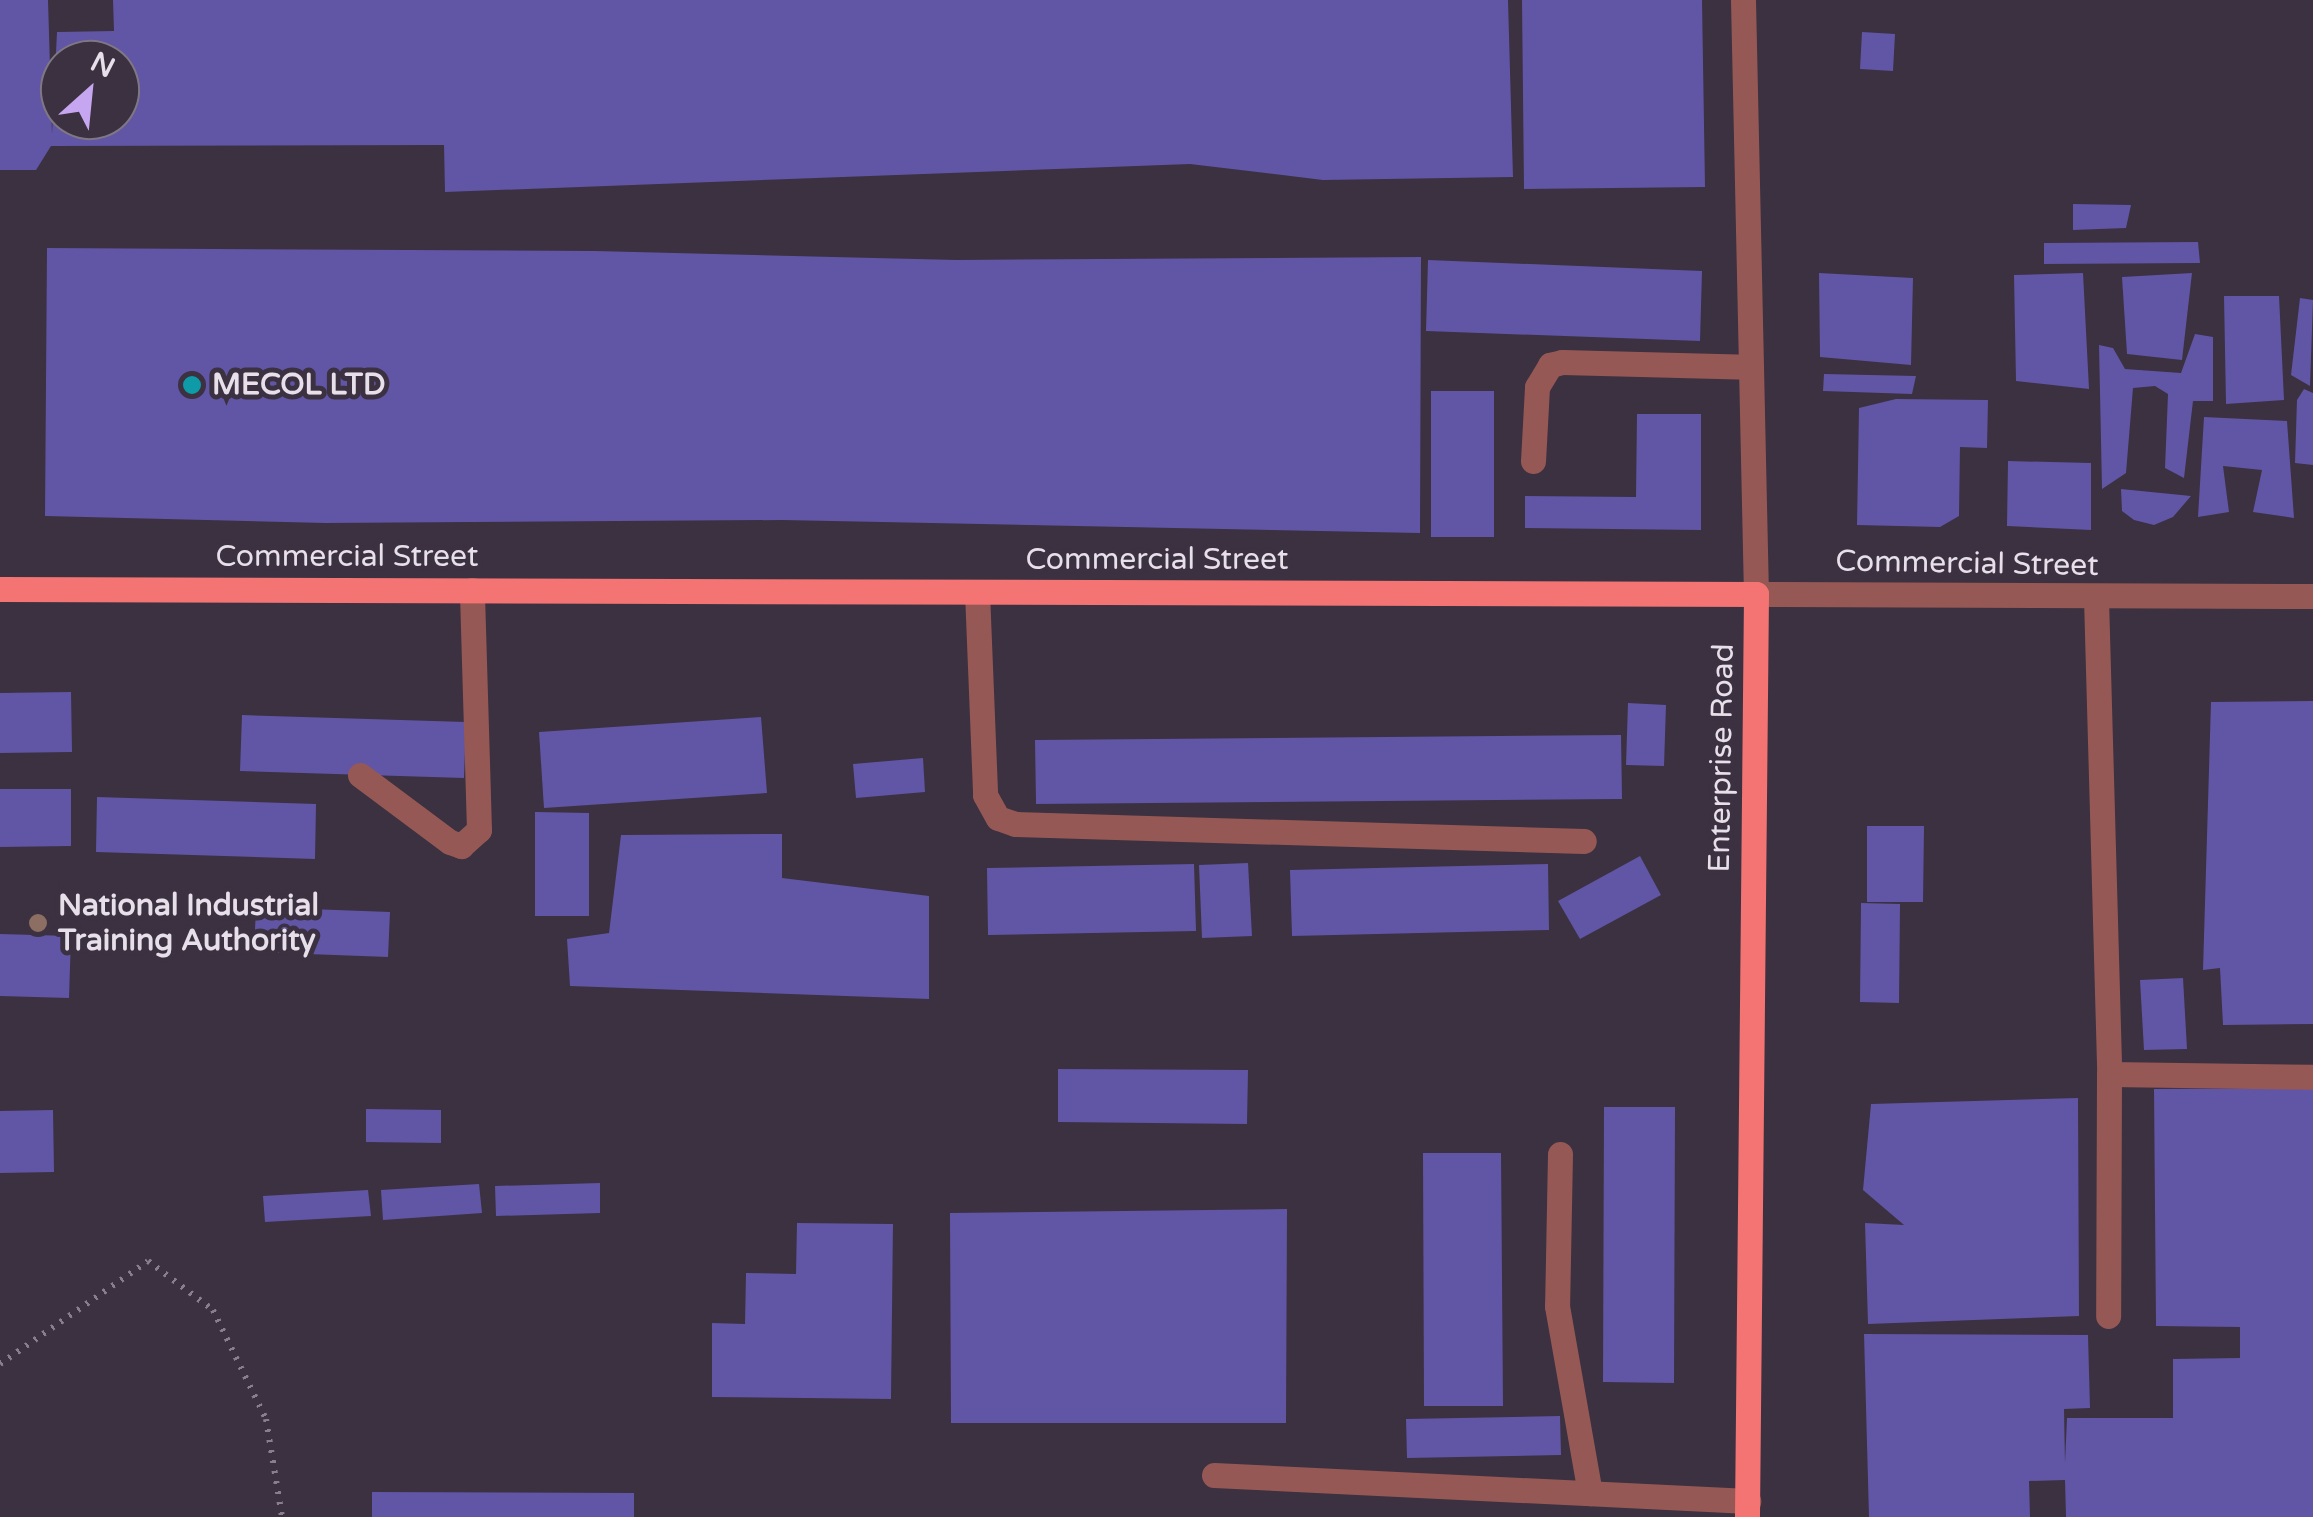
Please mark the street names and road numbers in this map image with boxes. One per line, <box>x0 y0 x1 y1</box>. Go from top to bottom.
street label: Commercial Street <box>215 539 479 575</box>
street label: Commercial Street <box>1025 542 1289 578</box>
street label: Commercial Street <box>1835 544 2099 584</box>
street label: Enterprise Road <box>1702 643 1742 873</box>

